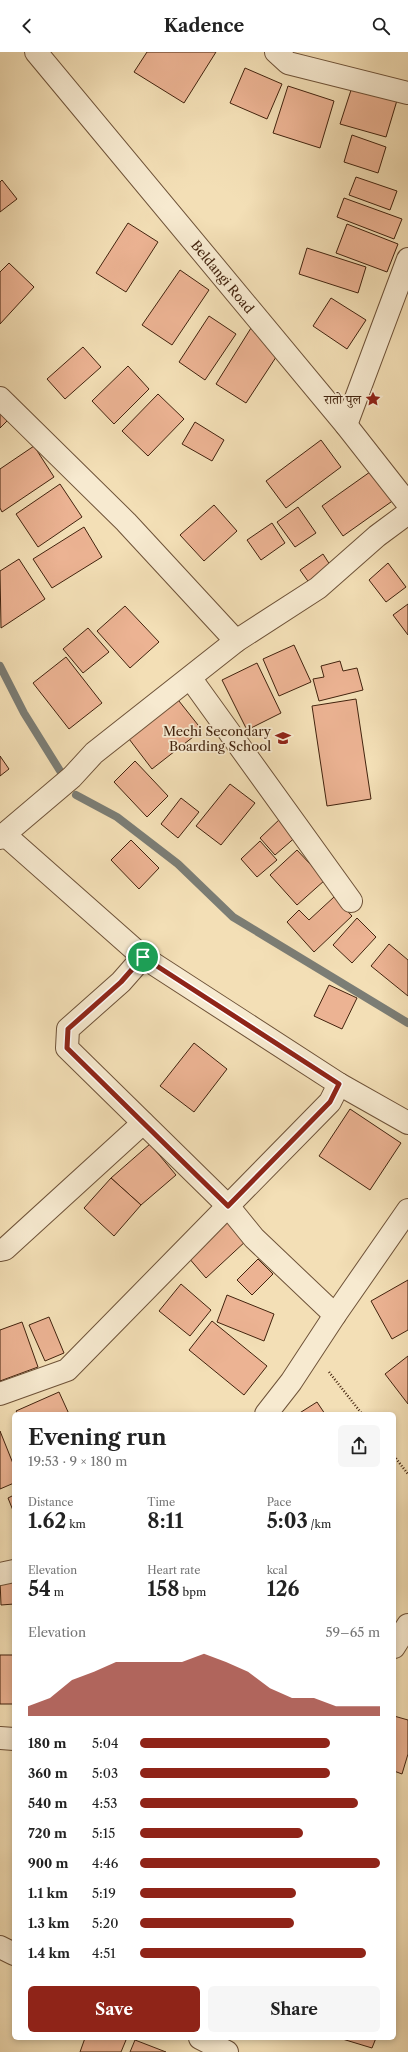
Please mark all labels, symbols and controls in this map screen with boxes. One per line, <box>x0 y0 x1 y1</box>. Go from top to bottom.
icon: back <box>16 15 38 37</box>
text: Kadence <box>164 15 244 37</box>
icon: search <box>370 15 392 37</box>
street label: Beldangi Road <box>188 237 257 316</box>
place icon: रातो पुल <box>364 390 382 408</box>
place label: रातो पुल <box>323 391 362 408</box>
place label: Mechi Secondary Boarding School <box>163 723 272 754</box>
school or university icon: Mechi Secondary Boarding School <box>274 729 292 747</box>
pin <box>126 940 160 974</box>
icon: arrive <box>132 946 154 968</box>
text: Evening run <box>28 1424 167 1451</box>
button: share <box>338 1425 380 1467</box>
text: 19:53 · 9 × 180 m <box>28 1453 127 1469</box>
text: Distance <box>28 1495 74 1509</box>
text: Time <box>147 1495 175 1509</box>
text: Pace <box>267 1495 292 1509</box>
text: 1.62 <box>28 1509 66 1533</box>
text: 8:11 <box>147 1509 184 1533</box>
text: 5:03 <box>267 1509 308 1533</box>
text: km <box>66 1517 86 1531</box>
text: /km <box>308 1517 331 1531</box>
text: Elevation <box>28 1563 77 1577</box>
text: Heart rate <box>147 1563 200 1577</box>
text: kcal <box>267 1563 287 1577</box>
text: 54 <box>28 1577 51 1601</box>
text: 158 <box>147 1577 180 1601</box>
text: 126 <box>267 1577 299 1601</box>
text: m <box>51 1585 64 1599</box>
text: bpm <box>180 1585 206 1599</box>
text: Elevation <box>28 1624 86 1640</box>
text: 59–65 m <box>325 1624 380 1640</box>
text: 180 m <box>28 1735 66 1751</box>
text: 5:04 <box>92 1735 118 1751</box>
text: 360 m <box>28 1765 68 1781</box>
text: 5:03 <box>92 1765 118 1781</box>
text: 540 m <box>28 1795 67 1811</box>
text: 4:53 <box>92 1795 117 1811</box>
text: 720 m <box>28 1825 67 1841</box>
text: 5:15 <box>92 1825 115 1841</box>
text: 900 m <box>28 1855 69 1871</box>
text: 4:46 <box>92 1855 118 1871</box>
text: 1.1 km <box>28 1885 68 1901</box>
text: 5:19 <box>92 1885 116 1901</box>
text: 1.3 km <box>28 1915 70 1931</box>
text: 5:20 <box>92 1915 118 1931</box>
text: 1.4 km <box>28 1945 70 1961</box>
text: 4:51 <box>92 1945 116 1961</box>
button: Save <box>28 1986 200 2032</box>
button: Share <box>208 1986 380 2032</box>

